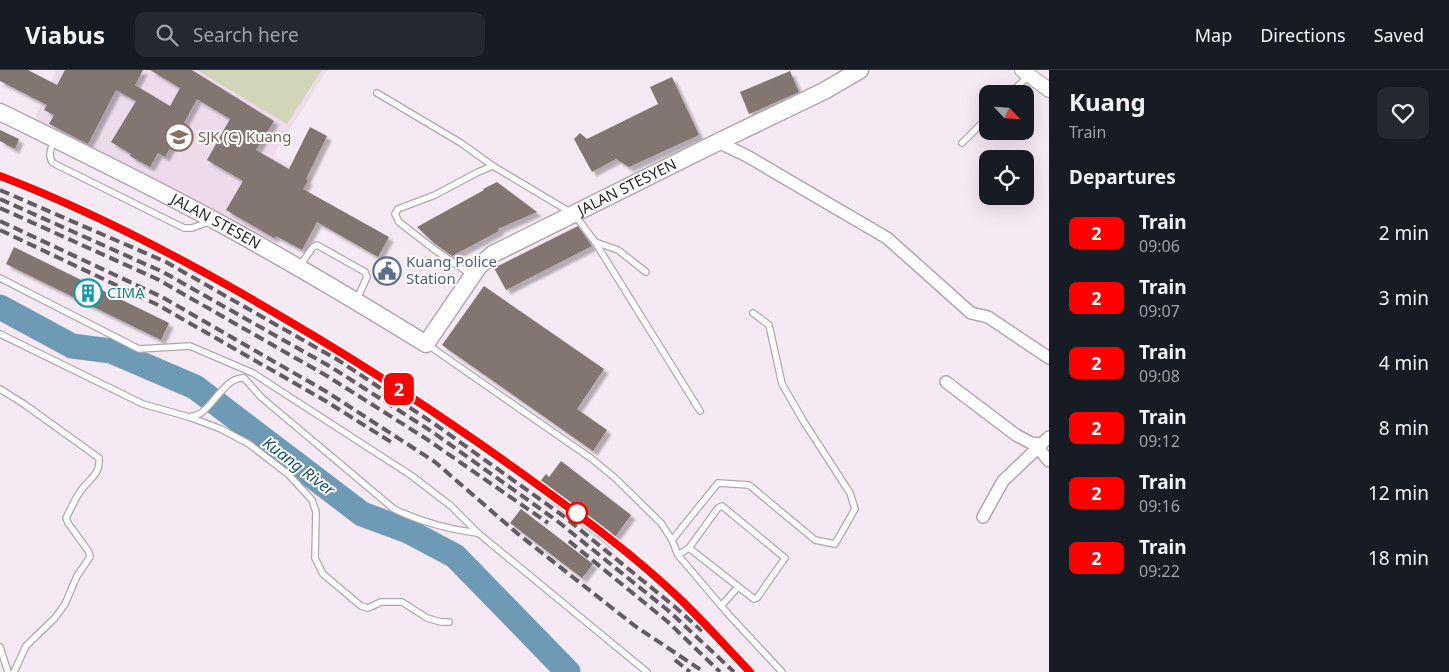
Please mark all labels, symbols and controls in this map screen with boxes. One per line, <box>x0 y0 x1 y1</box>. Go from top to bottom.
search box <box>135 12 485 57</box>
text: Viabus <box>25 18 105 51</box>
icon: search <box>153 21 181 49</box>
text: Search here <box>193 22 299 48</box>
text: Map <box>1195 23 1232 47</box>
text: Directions <box>1260 23 1346 47</box>
text: Saved <box>1374 23 1424 47</box>
north arrow <box>979 85 1034 140</box>
map controls <box>979 85 1034 205</box>
text: Kuang <box>1069 85 1146 118</box>
button: heart <box>1377 87 1429 139</box>
text: Train <box>1069 121 1106 143</box>
school or university icon: SJK (C) Kuang <box>164 122 194 152</box>
place label: SJK (C) Kuang <box>198 126 291 146</box>
button: locate <box>979 150 1034 205</box>
street label: JALAN STESYEN <box>572 153 680 220</box>
text: Departures <box>1069 164 1176 190</box>
street label: JALAN STESEN <box>166 187 265 253</box>
text: Train <box>1139 209 1187 235</box>
text: 2 min <box>1379 220 1429 246</box>
text: 2 <box>1091 221 1102 245</box>
text: 09:06 <box>1139 235 1180 257</box>
place label: Kuang Police Station <box>406 251 497 288</box>
public building icon: Kuang Police Station <box>372 256 402 286</box>
text: Train <box>1139 274 1187 300</box>
building icon: CIMA <box>73 278 103 308</box>
place label: CIMA <box>107 282 145 302</box>
text: 3 min <box>1379 285 1429 311</box>
text: 2 <box>1091 286 1102 310</box>
text: 09:07 <box>1139 300 1180 322</box>
text: Train <box>1139 339 1187 365</box>
text: 4 min <box>1379 350 1429 376</box>
text: 2 <box>1091 351 1102 375</box>
text: 09:08 <box>1139 365 1180 387</box>
line badge: 2 <box>383 373 415 405</box>
text: 2 <box>394 377 404 401</box>
text: Train <box>1139 404 1187 430</box>
text: 8 min <box>1379 415 1429 441</box>
text: 2 <box>1091 416 1102 440</box>
text: 09:12 <box>1139 430 1180 452</box>
water label: Kuang River <box>258 432 340 501</box>
text: Train <box>1139 469 1187 495</box>
text: 12 min <box>1368 480 1429 506</box>
text: 2 <box>1091 481 1102 505</box>
text: 09:16 <box>1139 495 1180 517</box>
unlabelled marker <box>566 502 588 524</box>
text: Train <box>1139 534 1187 560</box>
text: 18 min <box>1368 545 1429 571</box>
text: 2 <box>1091 546 1102 570</box>
text: 09:22 <box>1139 560 1180 582</box>

